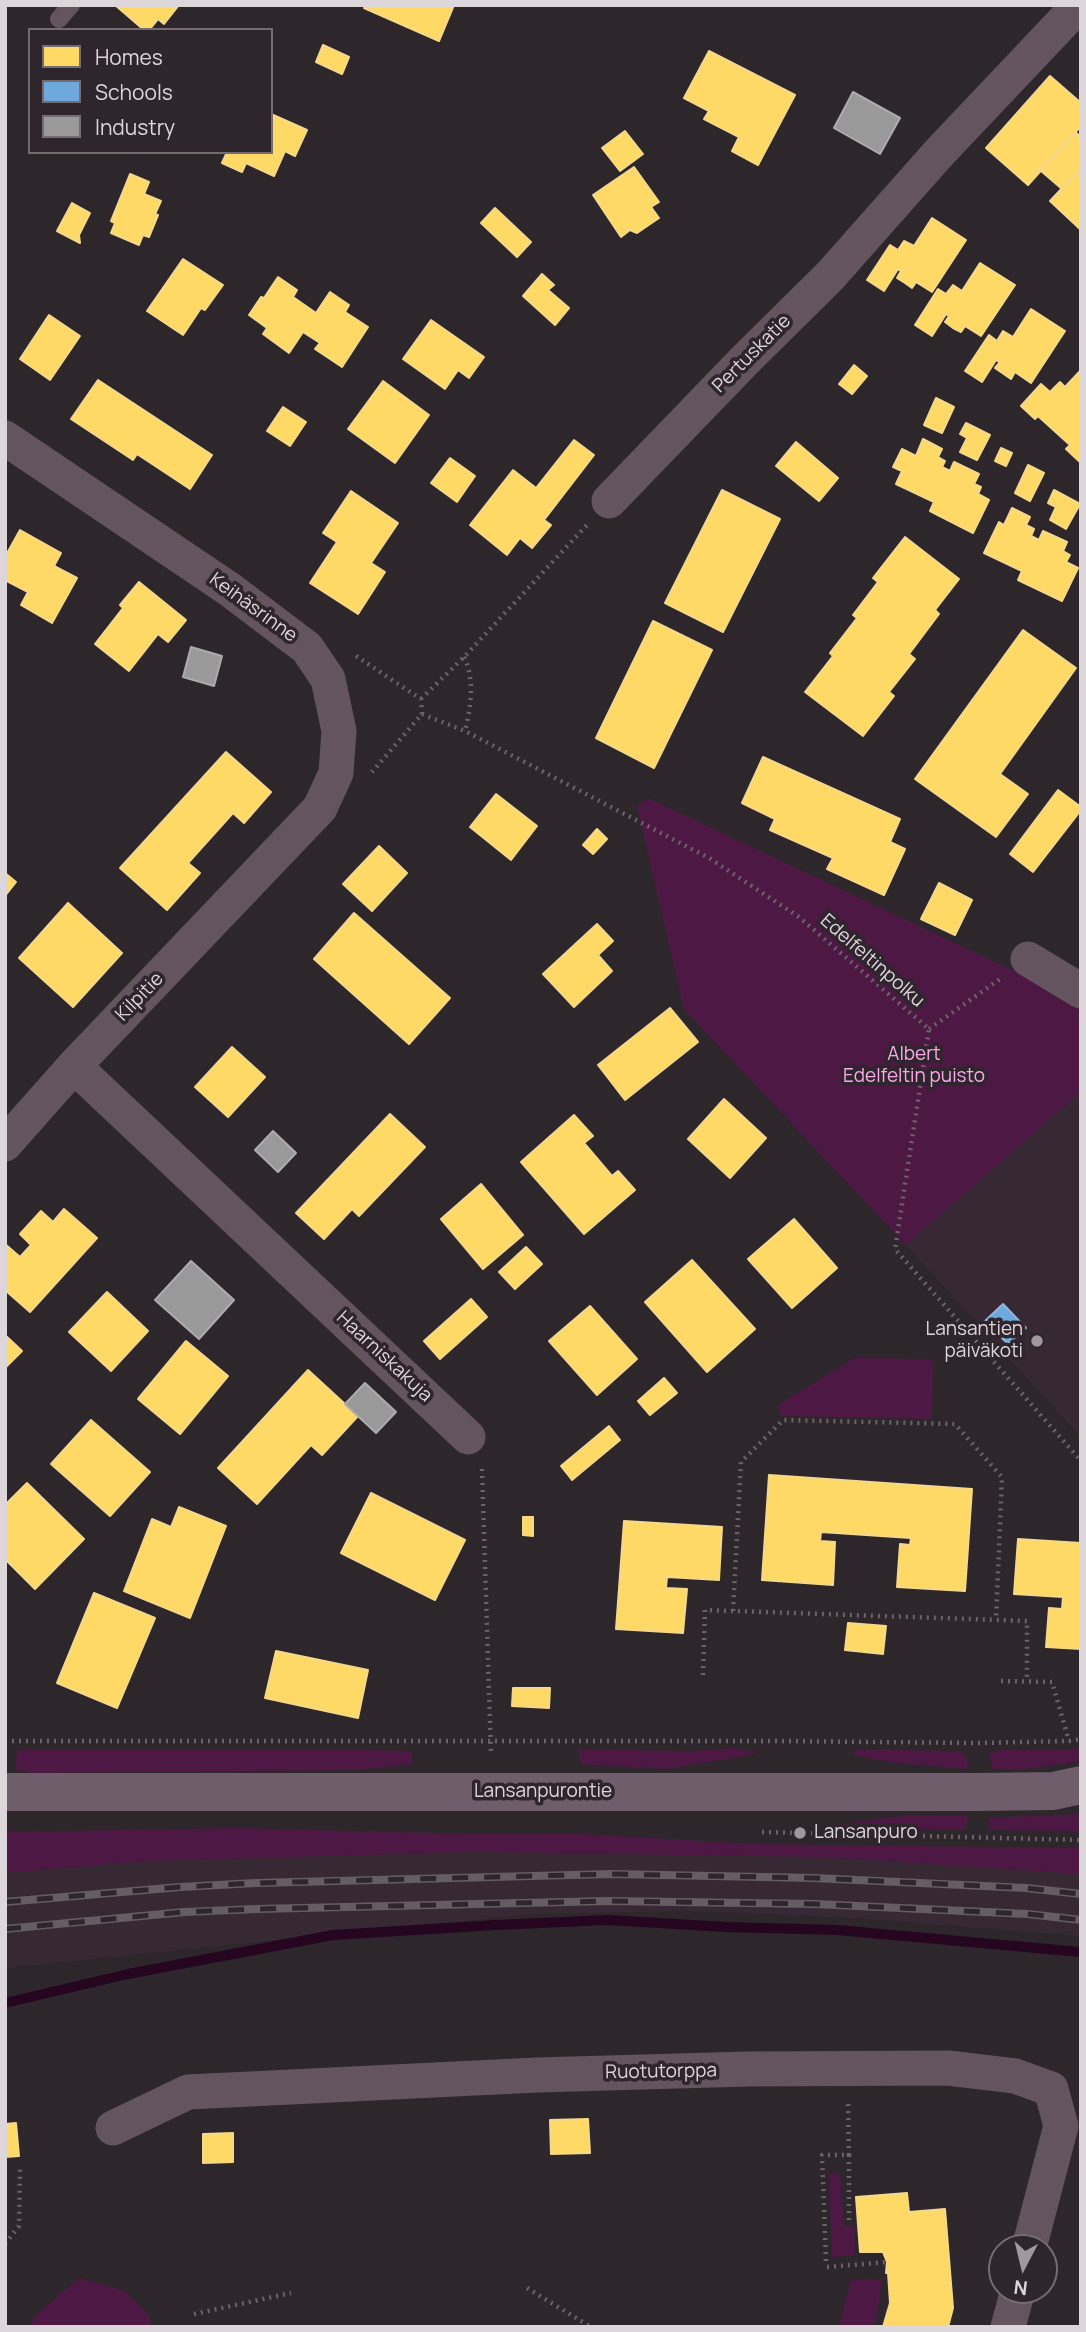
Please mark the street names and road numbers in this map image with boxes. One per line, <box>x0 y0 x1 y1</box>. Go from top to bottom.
street label: Pertuskatie <box>708 310 796 398</box>
street label: Keihäsrinne <box>205 569 301 647</box>
street label: Edelfeltinpolku <box>815 910 929 1012</box>
street label: Kilpitie <box>111 968 169 1026</box>
street label: Haarniskakuja <box>331 1307 437 1407</box>
street label: Lansanpurontie <box>474 1781 612 1803</box>
street label: Ruotutorppa <box>605 2060 717 2084</box>

